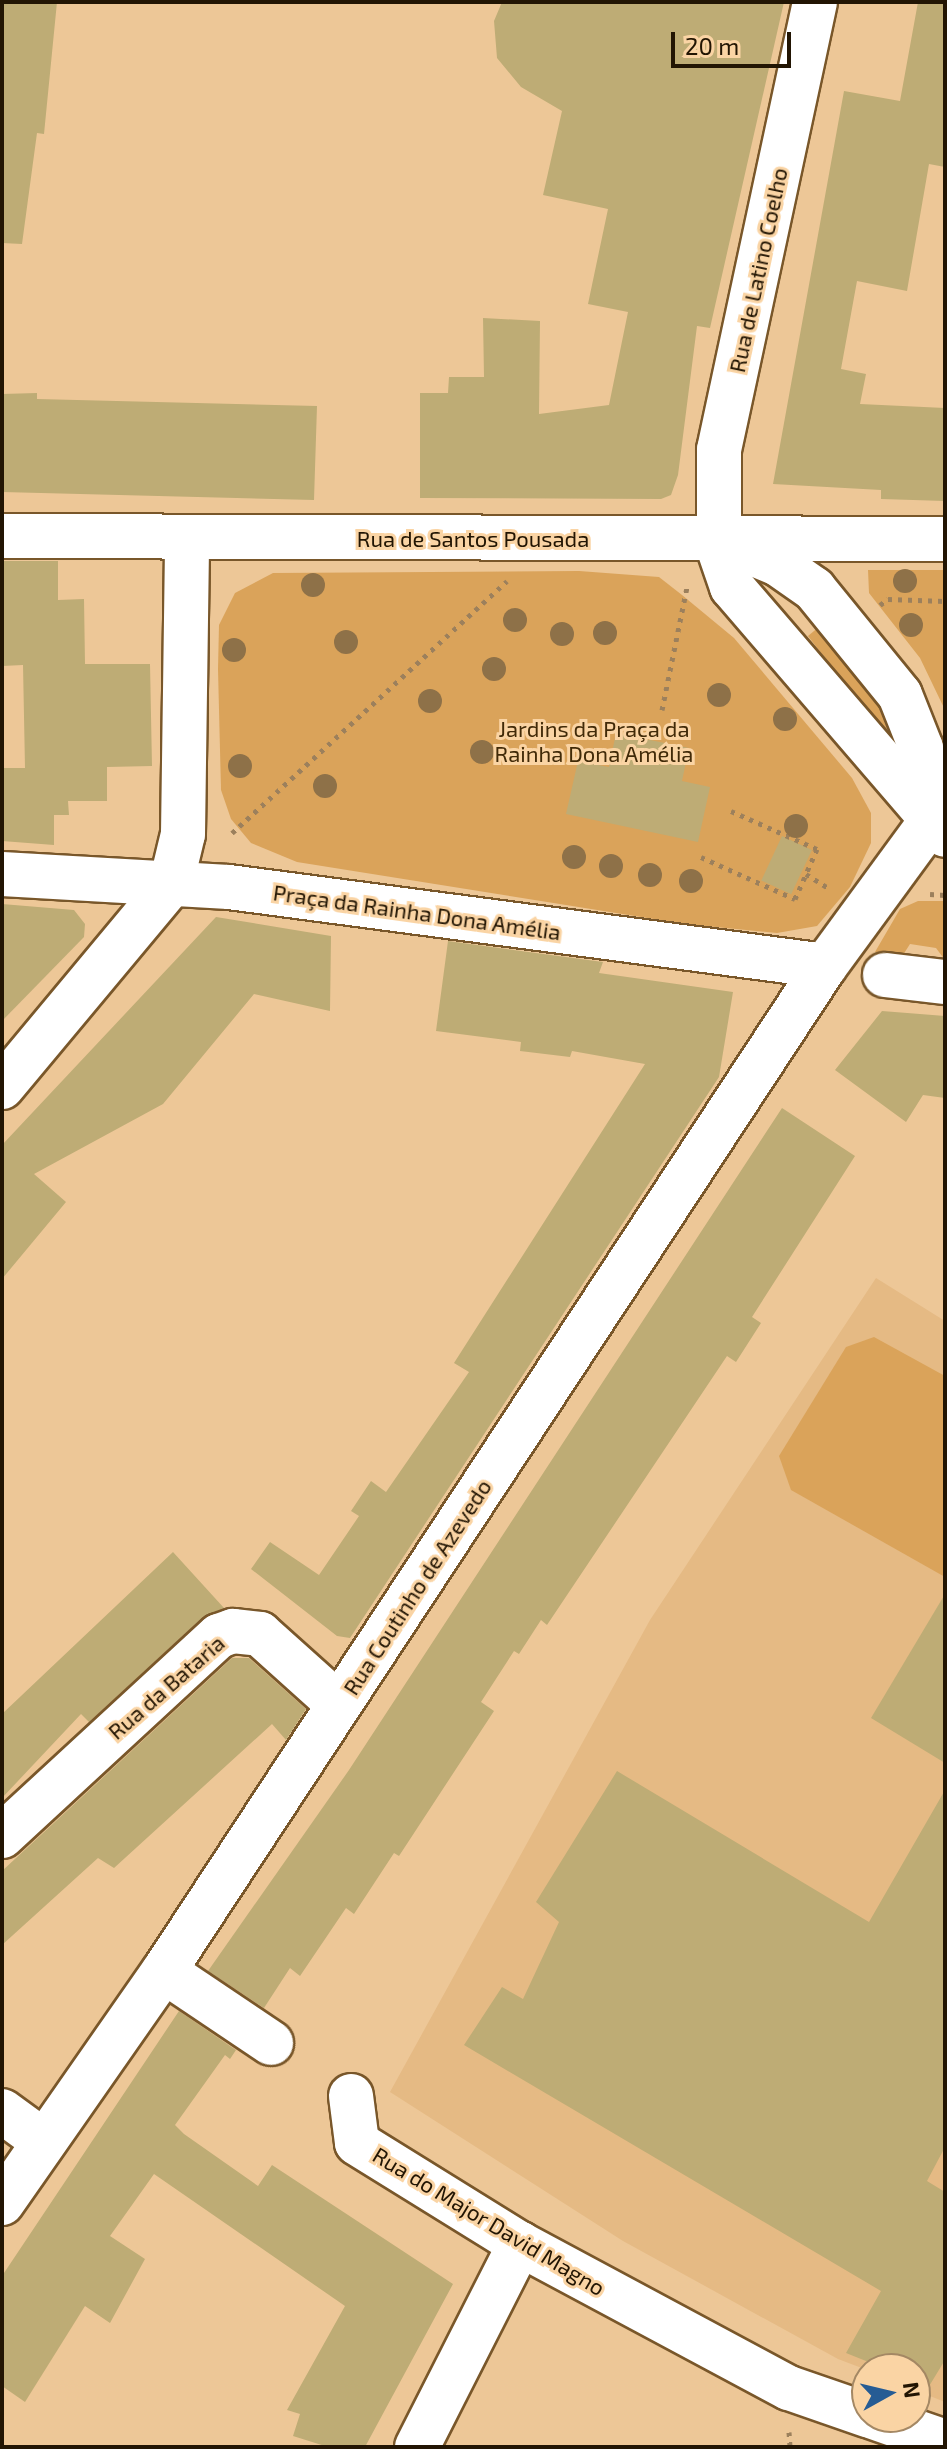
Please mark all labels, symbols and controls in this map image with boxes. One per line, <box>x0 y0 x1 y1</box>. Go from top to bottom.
scale bar <box>675 16 795 66</box>
text: 20 m <box>685 31 739 60</box>
street label: Rua de Latino Coelho <box>723 165 793 375</box>
street label: Rua de Santos Pousada <box>357 526 589 552</box>
park label: Jardins da Praça da Rainha Dona Amélia <box>494 715 694 766</box>
street label: Praça da Rainha Dona Amélia <box>271 879 563 945</box>
street label: Rua Coutinho de Azevedo <box>337 1474 497 1700</box>
street label: Rua da Bataria <box>103 1629 229 1745</box>
street label: Rua do Major David Magno <box>368 2141 610 2301</box>
north arrow <box>851 2353 931 2433</box>
text: N <box>899 2380 927 2400</box>

